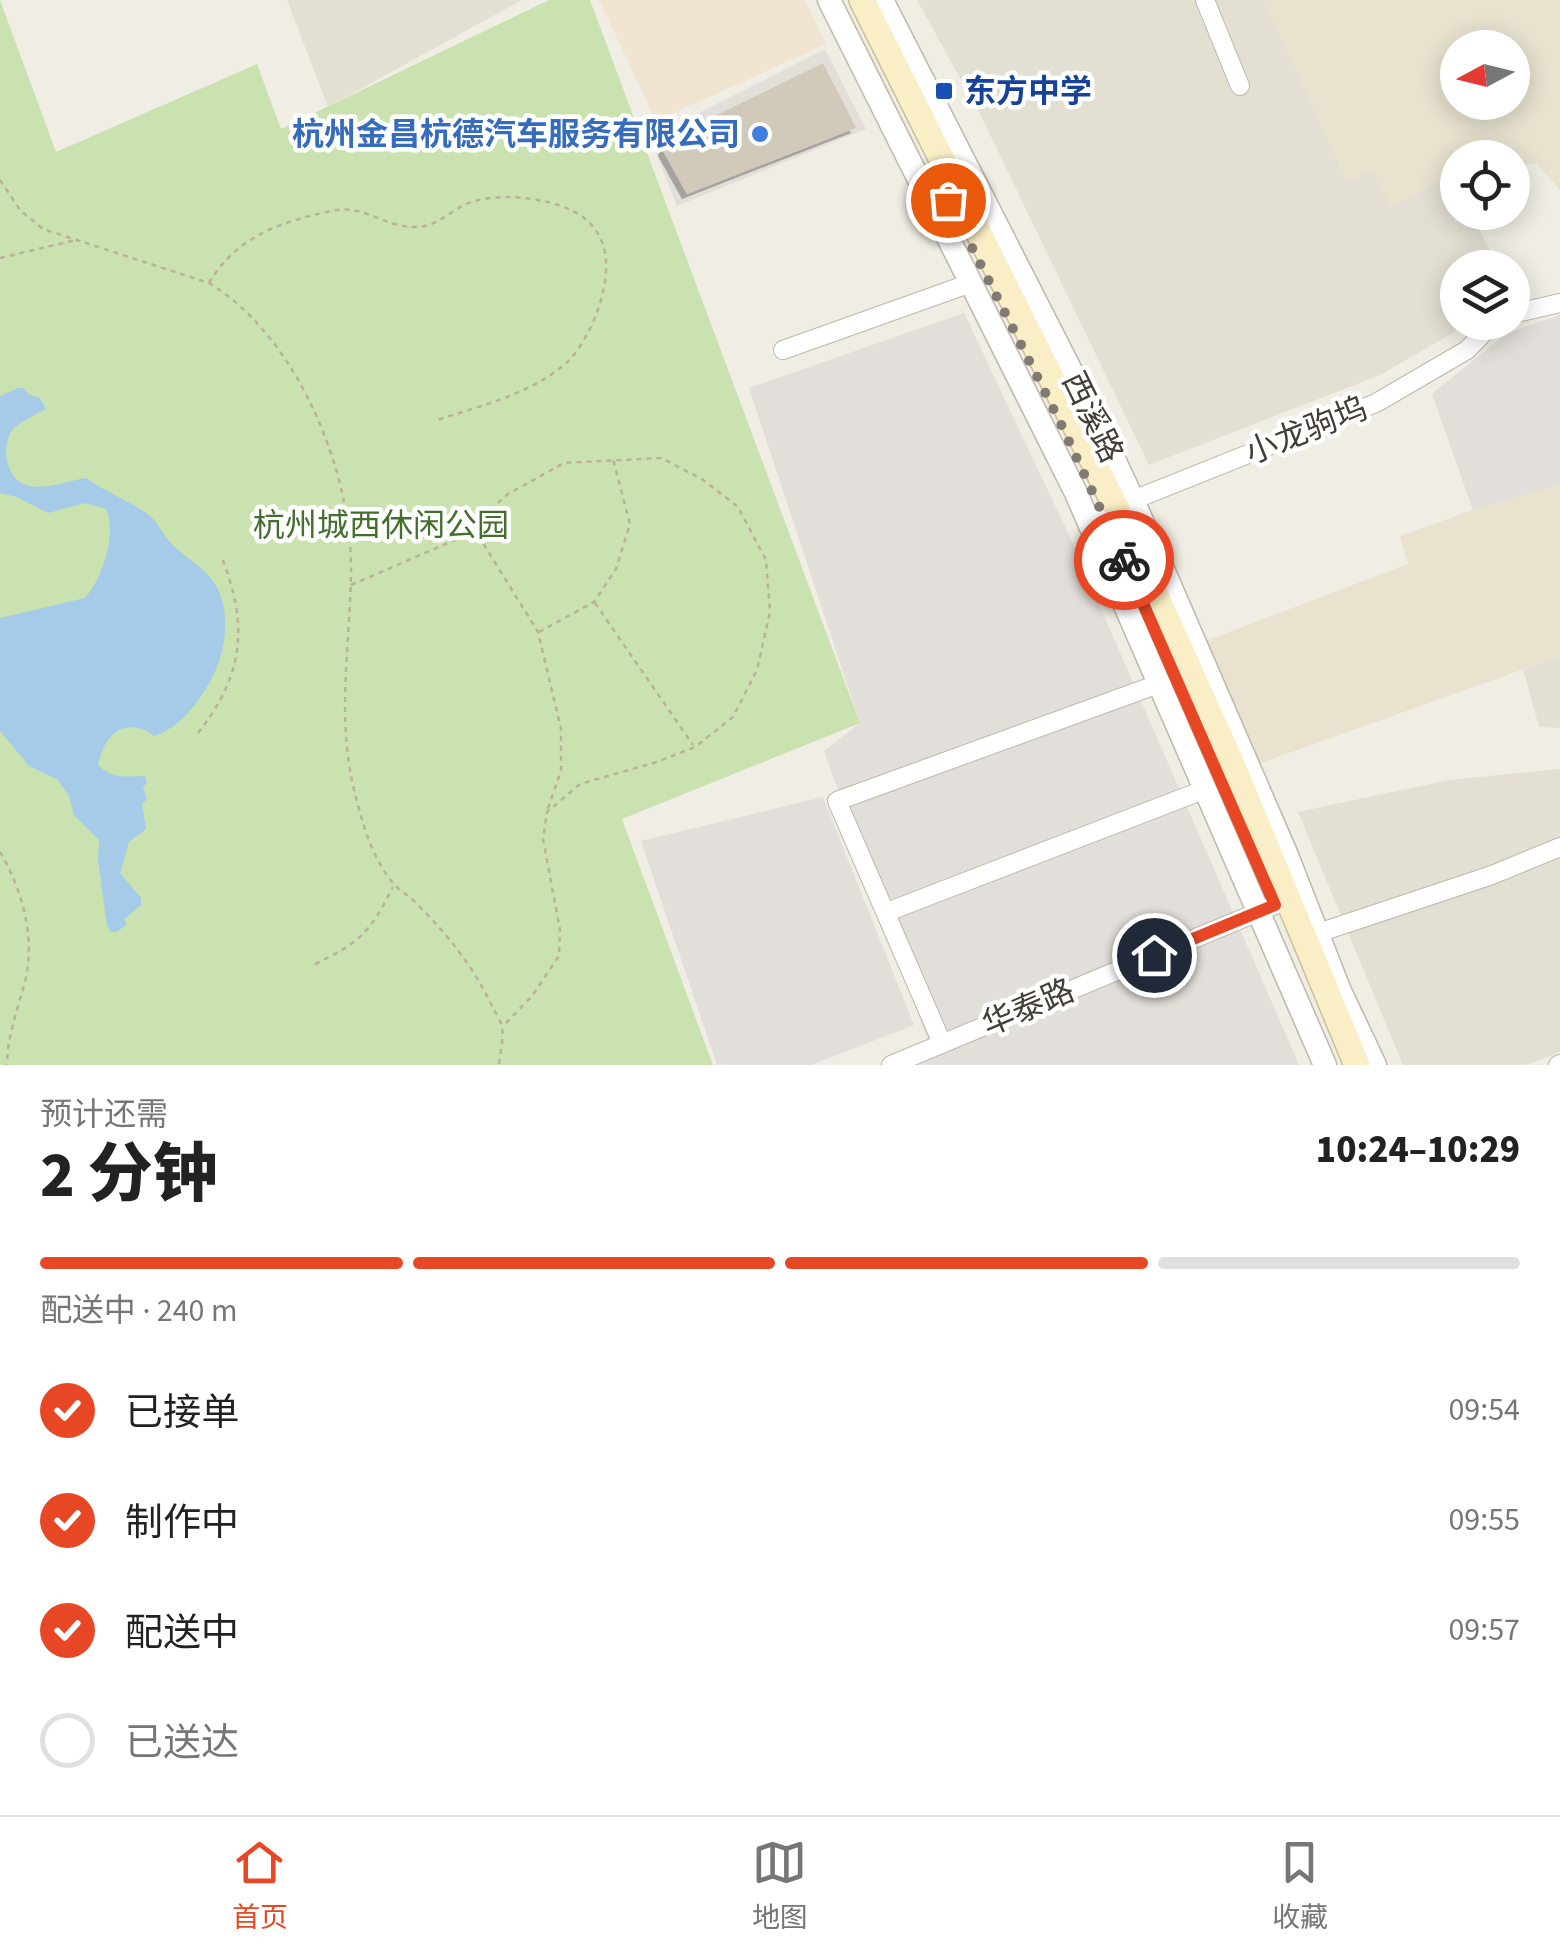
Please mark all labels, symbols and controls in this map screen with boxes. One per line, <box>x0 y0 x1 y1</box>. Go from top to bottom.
north arrow <box>1440 30 1530 120</box>
map controls <box>1440 30 1530 340</box>
place label: 东方中学 <box>964 69 1092 115</box>
marker: 东方中学 <box>933 80 955 102</box>
place label: 杭州金昌杭德汽车服务有限公司 <box>292 112 740 158</box>
marker: 杭州金昌杭德汽车服务有限公司 <box>749 123 771 145</box>
button: locate <box>1440 140 1530 230</box>
pin <box>906 158 991 243</box>
icon: bag <box>921 173 976 228</box>
button: layers <box>1440 250 1530 340</box>
street label: 西溪路 <box>1050 364 1134 471</box>
street label: 小龙驹坞 <box>1238 386 1374 476</box>
park label: 杭州城西休闲公园 <box>253 503 509 549</box>
courier <box>1074 510 1174 610</box>
icon: bike <box>1097 533 1152 588</box>
pin <box>1112 913 1197 998</box>
icon: home <box>1127 928 1182 983</box>
street label: 华泰路 <box>975 968 1082 1048</box>
text: 预计还需 <box>40 1092 168 1138</box>
text: 10:24–10:29 <box>1316 1123 1520 1177</box>
text: 2 分钟 <box>40 1129 218 1222</box>
text: 配送中 · 240 m <box>40 1288 237 1334</box>
icon: check <box>40 1383 95 1438</box>
text: 已接单 <box>125 1386 239 1440</box>
text: 09:54 <box>1448 1387 1520 1433</box>
icon: check <box>40 1493 95 1548</box>
text: 制作中 <box>125 1496 239 1550</box>
text: 09:55 <box>1448 1497 1520 1543</box>
icon: check <box>40 1603 95 1658</box>
text: 配送中 <box>125 1606 239 1660</box>
text: 09:57 <box>1448 1607 1520 1653</box>
text: 已送达 <box>125 1716 239 1770</box>
tab: 首页 <box>232 1835 288 1938</box>
tab: 地图 <box>752 1835 808 1938</box>
tab: 收藏 <box>1272 1835 1328 1938</box>

